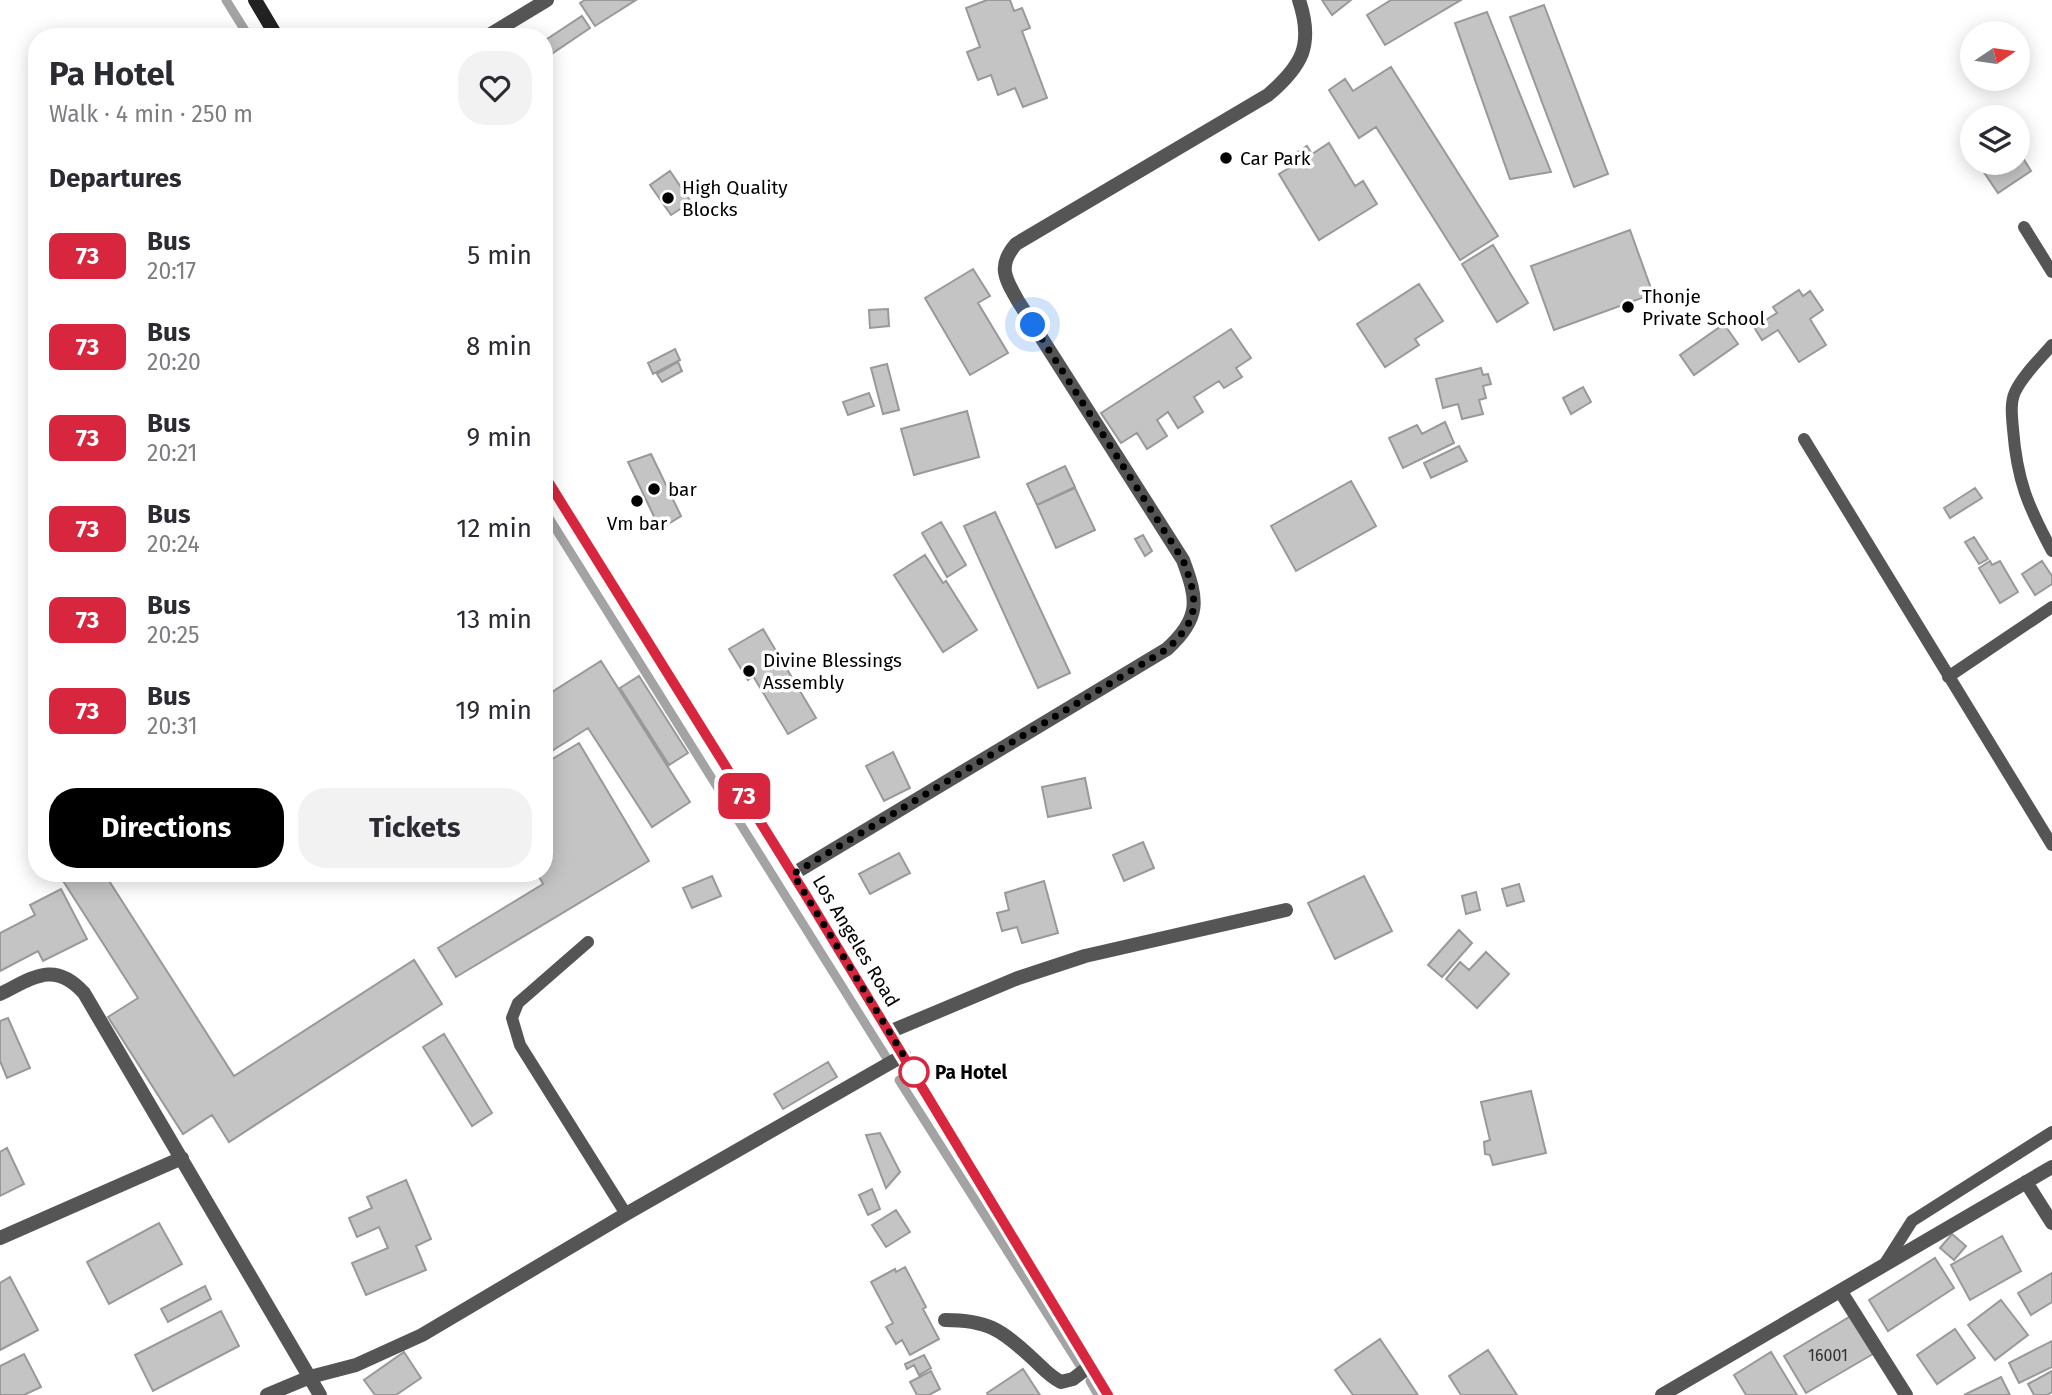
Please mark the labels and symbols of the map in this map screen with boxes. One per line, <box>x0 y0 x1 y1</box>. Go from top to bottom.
north arrow <box>1960 21 2030 91</box>
place label: Car Park <box>1240 147 1311 170</box>
marker: Car Park <box>1218 150 1234 166</box>
place label: High Quality Blocks <box>682 176 788 221</box>
marker: High Quality Blocks <box>660 190 676 206</box>
place label: Thonje Private School <box>1642 285 1765 330</box>
marker: Thonje Private School <box>1620 299 1636 315</box>
your location <box>1015 307 1050 342</box>
place label: bar <box>668 478 697 501</box>
marker: bar <box>646 481 662 497</box>
marker: Vm bar <box>629 493 645 509</box>
place label: Vm bar <box>607 512 668 535</box>
place label: Divine Blessings Assembly <box>763 649 902 694</box>
marker: Divine Blessings Assembly <box>741 663 757 679</box>
line badge: 73 <box>712 773 776 819</box>
street label: Los Angeles Road <box>808 871 904 1011</box>
marker: Pa Hotel <box>899 1057 929 1087</box>
place label: Pa Hotel <box>935 1061 1008 1084</box>
house number: 16001 <box>1808 1346 1848 1365</box>

